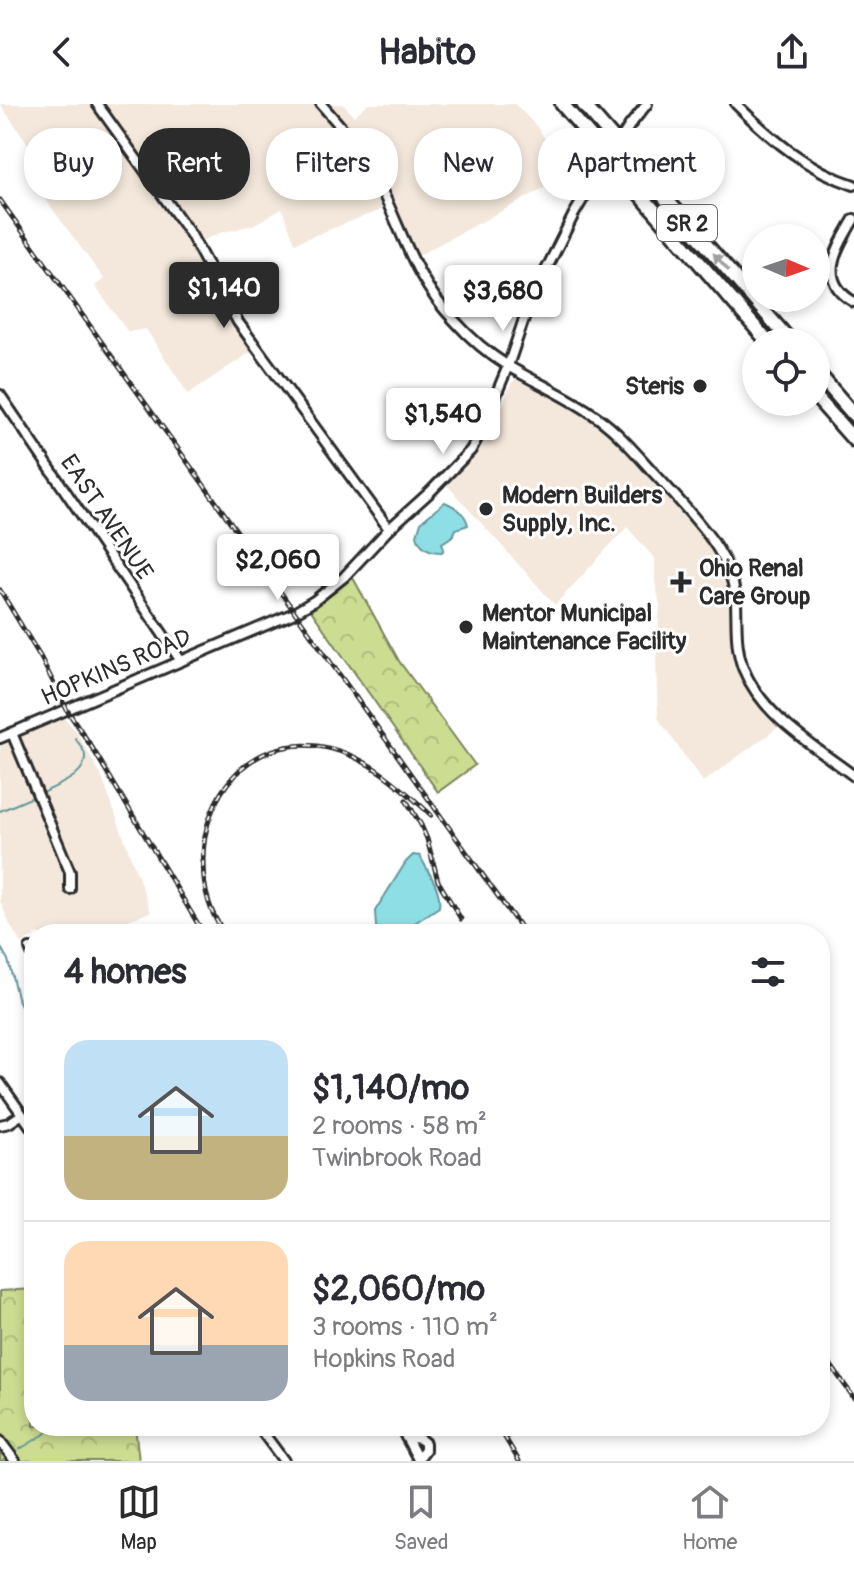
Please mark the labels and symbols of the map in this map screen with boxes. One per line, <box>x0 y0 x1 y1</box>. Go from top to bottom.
road number: SR 2 <box>657 205 717 241</box>
north arrow <box>742 224 830 312</box>
one-way arrow <box>713 253 730 273</box>
pin: $1,140 <box>159 262 289 330</box>
pin: $3,680 <box>438 265 568 333</box>
place label: Steris <box>625 372 684 401</box>
marker: Steris <box>691 377 709 395</box>
pin: $1,540 <box>378 388 508 456</box>
street label: EAST AVENUE <box>54 449 159 585</box>
place label: Modern Builders Supply, Inc. <box>502 481 662 538</box>
marker: Modern Builders Supply, Inc. <box>477 500 495 518</box>
pin: $2,060 <box>213 534 343 602</box>
place label: Ohio Renal Care Group <box>699 554 810 611</box>
marker: Ohio Renal Care Group <box>670 571 692 593</box>
place label: Mentor Municipal Maintenance Facility <box>482 599 687 656</box>
marker: Mentor Municipal Maintenance Facility <box>457 618 475 636</box>
street label: HOPKINS ROAD <box>37 623 196 712</box>

